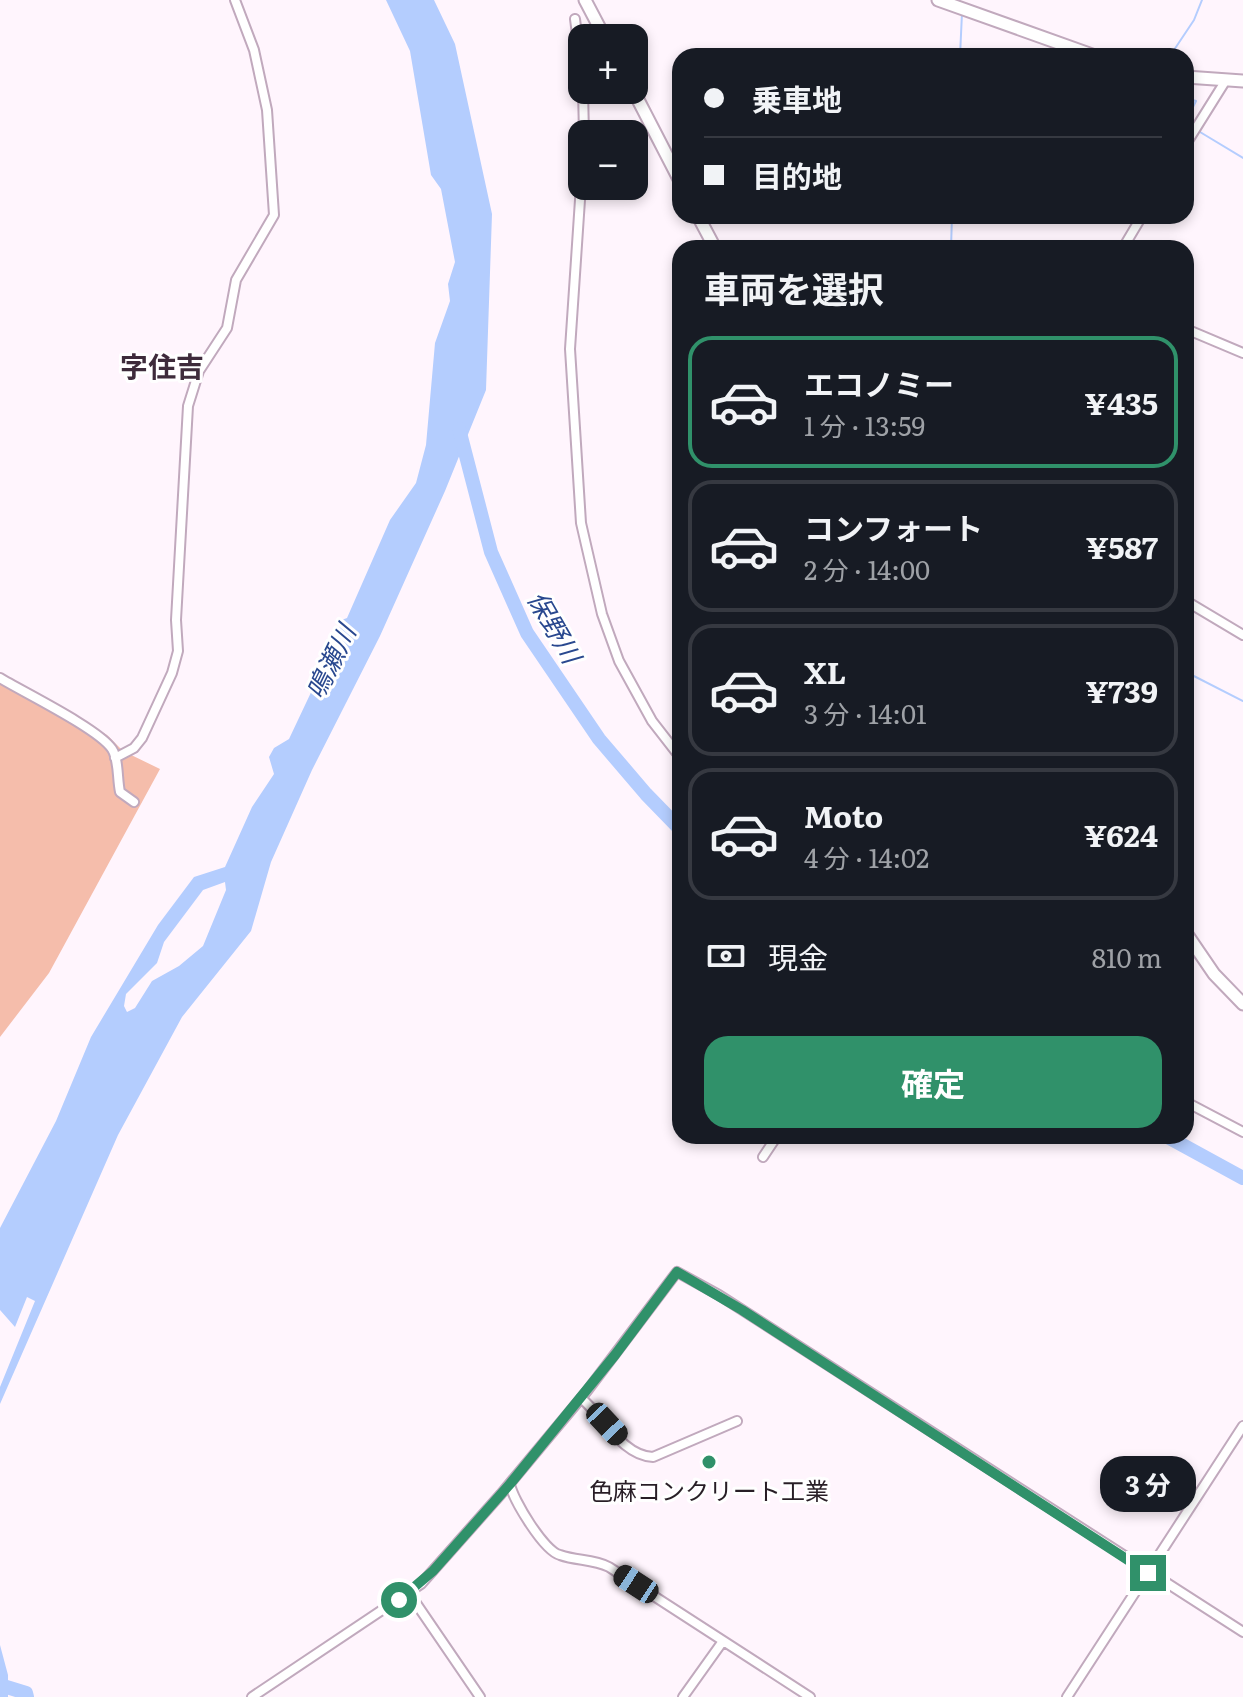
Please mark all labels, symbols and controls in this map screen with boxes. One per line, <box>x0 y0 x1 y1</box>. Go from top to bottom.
map controls <box>568 24 648 200</box>
button: + <box>568 24 648 104</box>
text: 乗車地 <box>752 76 842 120</box>
button: − <box>568 120 648 200</box>
text: 目的地 <box>752 153 842 197</box>
text: 車両を選択 <box>704 261 884 314</box>
district label: 字住吉 <box>120 344 204 386</box>
text: エコノミー <box>804 361 954 405</box>
icon: car <box>708 366 780 438</box>
text: ¥435 <box>1085 380 1158 424</box>
text: 1 分 · 13:59 <box>804 405 925 444</box>
text: コンフォート <box>804 505 983 549</box>
icon: car <box>708 510 780 582</box>
text: ¥587 <box>1086 524 1158 568</box>
text: 2 分 · 14:00 <box>804 549 930 588</box>
water label: 保野川 <box>520 582 594 672</box>
water label: 鳴瀬川 <box>294 615 365 705</box>
text: XL <box>804 649 846 693</box>
icon: car <box>708 654 780 726</box>
text: ¥739 <box>1086 668 1158 712</box>
text: 3 分 · 14:01 <box>804 693 927 732</box>
text: Moto <box>804 793 883 837</box>
icon: car <box>708 798 780 870</box>
text: ¥624 <box>1084 812 1158 856</box>
text: 4 分 · 14:02 <box>804 837 929 876</box>
icon: cash <box>704 934 748 978</box>
text: 現金 <box>768 934 828 978</box>
text: 810 m <box>1092 937 1162 976</box>
button: 確定 <box>704 1036 1162 1128</box>
car <box>582 1398 632 1450</box>
marker: 色麻コンクリート工業 <box>700 1453 718 1471</box>
callout: 3 分 <box>1100 1457 1196 1513</box>
text: 3 分 <box>1125 1464 1171 1503</box>
place label: 色麻コンクリート工業 <box>589 1472 829 1507</box>
route end <box>1130 1555 1166 1591</box>
car <box>609 1561 663 1607</box>
route start <box>381 1582 417 1618</box>

